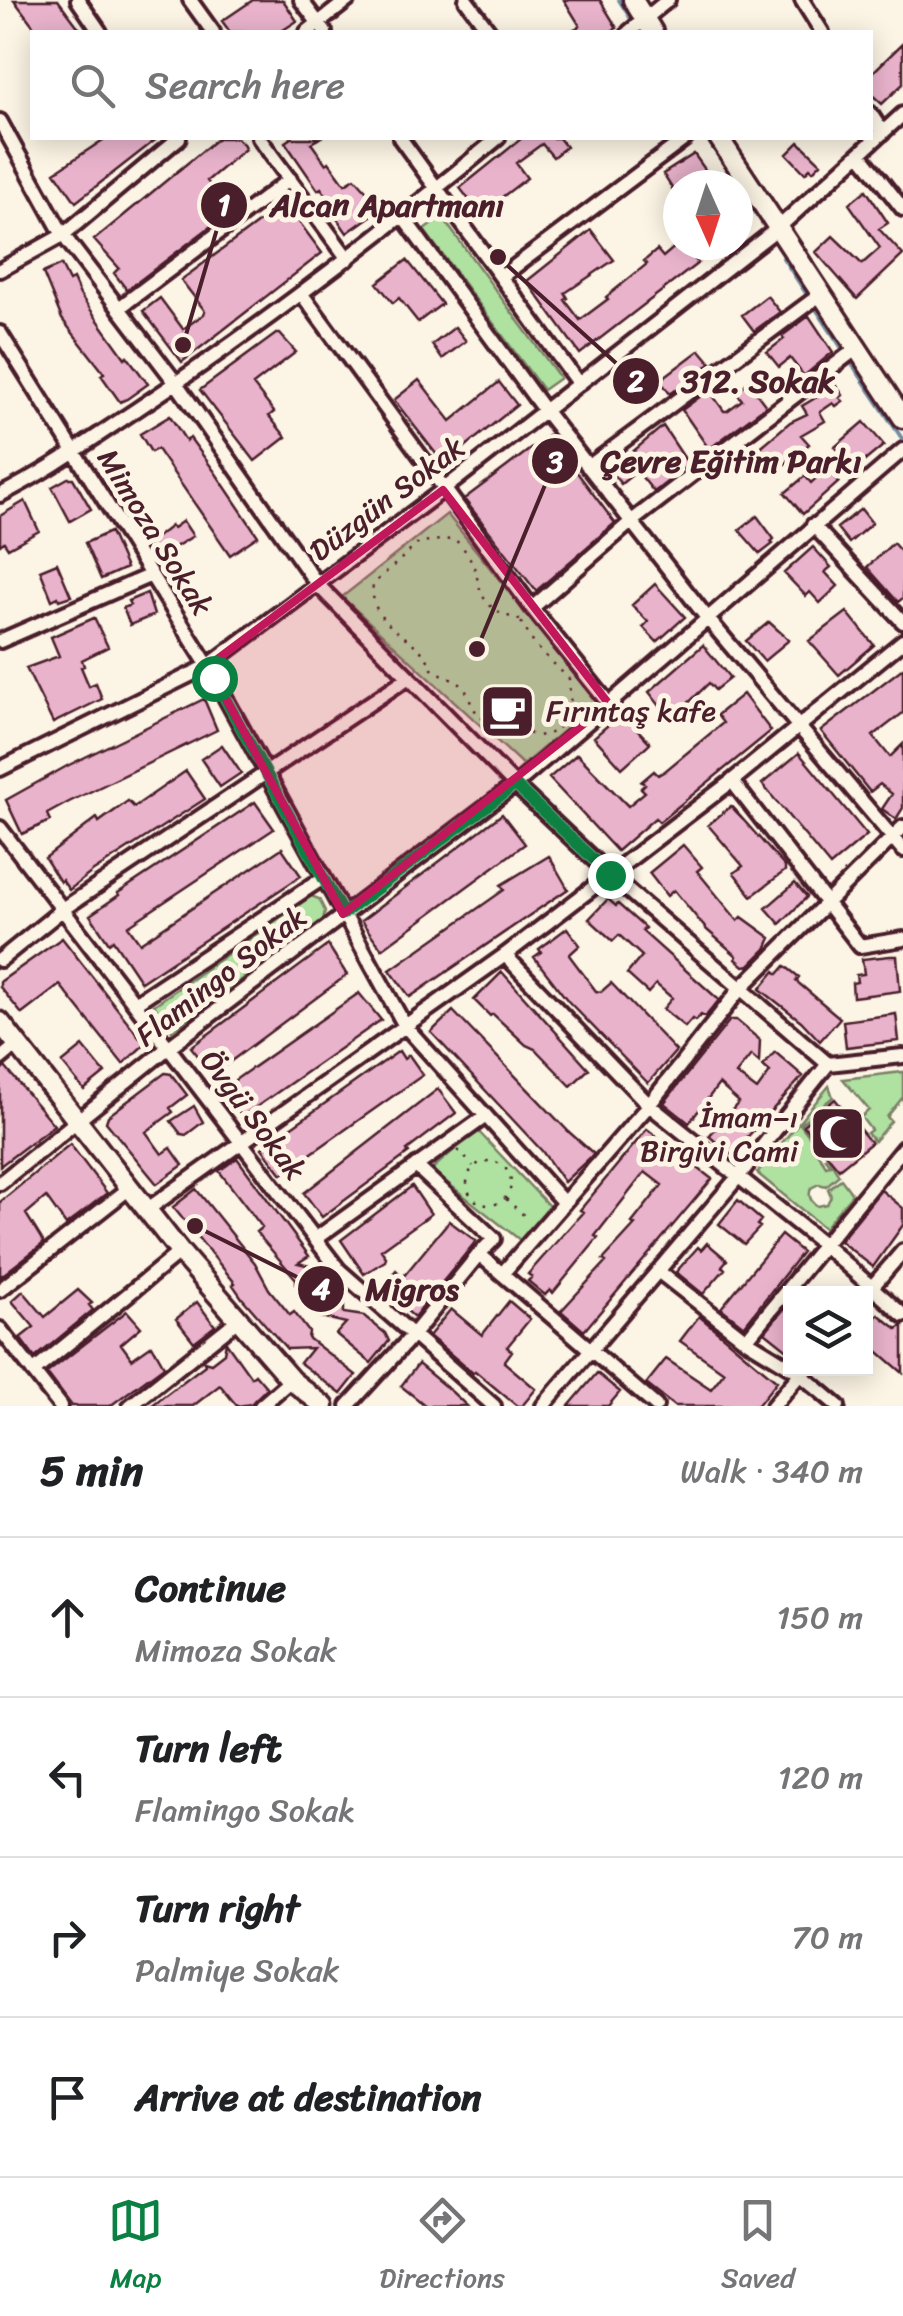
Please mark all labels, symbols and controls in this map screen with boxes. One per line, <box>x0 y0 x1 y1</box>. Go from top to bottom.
search box <box>30 30 873 140</box>
text: Search here <box>145 52 345 119</box>
icon: search <box>65 58 120 113</box>
north arrow <box>663 170 753 260</box>
callout: Alcan Apartmanı <box>199 174 524 236</box>
text: Alcan Apartmanı <box>268 177 504 234</box>
text: 1 <box>218 178 231 232</box>
callout: 312. Sokak <box>611 350 856 412</box>
text: 312. Sokak <box>680 353 836 410</box>
text: 2 <box>627 354 645 408</box>
street label: Düzgün Sokak <box>297 422 477 576</box>
callout: Çevre Eğitim Parkı <box>530 430 882 492</box>
text: Çevre Eğitim Parkı <box>600 433 862 490</box>
text: 3 <box>546 435 564 489</box>
street label: Mimoza Sokak <box>82 437 229 627</box>
route start <box>192 656 238 702</box>
cafe icon: Fırıntaş kafe <box>477 681 537 741</box>
place label: Fırıntaş kafe <box>546 684 716 738</box>
route end <box>588 853 634 899</box>
street label: Flamingo Sokak <box>123 891 319 1061</box>
street label: Övgü Sokak <box>185 1037 321 1193</box>
place label: İmam–ı Birgivi Cami <box>640 1090 800 1178</box>
mosque icon: İmam–ı Birgivi Cami <box>807 1104 867 1164</box>
callout: Migros <box>296 1258 479 1320</box>
text: Migros <box>364 1261 460 1318</box>
text: 4 <box>312 1262 331 1316</box>
map controls <box>783 1286 873 1376</box>
button: layers <box>783 1286 873 1376</box>
text: 5 min <box>40 1434 143 1508</box>
text: Walk · 340 m <box>680 1443 863 1500</box>
text: Continue <box>135 1555 286 1622</box>
text: 150 m <box>777 1589 863 1646</box>
icon: ahead <box>40 1590 95 1645</box>
text: Mimoza Sokak <box>135 1622 337 1679</box>
text: Turn left <box>135 1715 281 1782</box>
text: 120 m <box>778 1749 863 1806</box>
icon: left <box>40 1750 95 1805</box>
text: Flamingo Sokak <box>135 1782 355 1839</box>
text: Turn right <box>135 1875 300 1942</box>
text: 70 m <box>792 1909 863 1966</box>
icon: right <box>40 1910 95 1965</box>
text: Palmiye Sokak <box>135 1942 340 1999</box>
text: Arrive at destination <box>135 2064 482 2131</box>
icon: arrive <box>40 2070 95 2125</box>
tab: Map <box>108 2193 163 2302</box>
tab: Directions <box>379 2193 505 2302</box>
tab: Saved <box>721 2193 795 2302</box>

